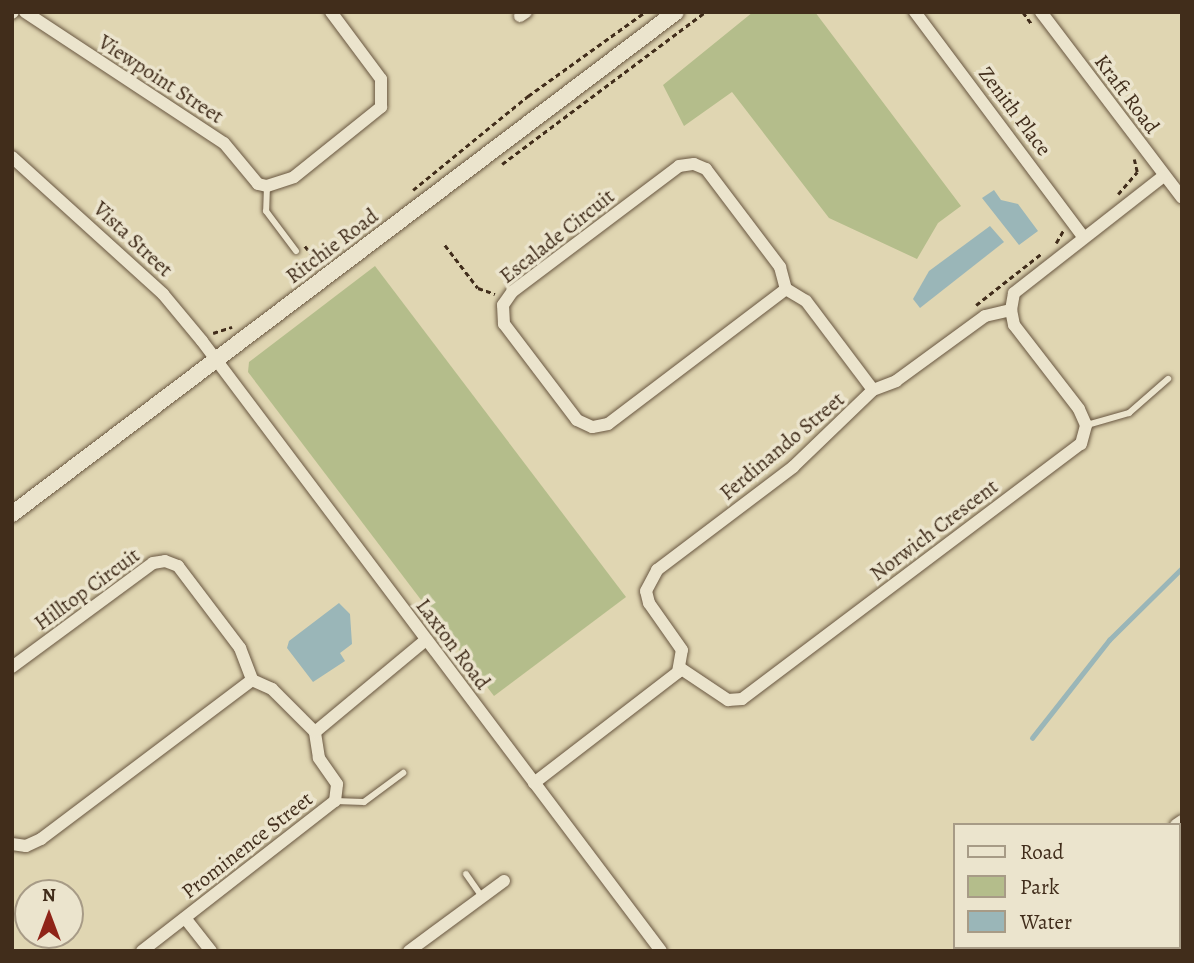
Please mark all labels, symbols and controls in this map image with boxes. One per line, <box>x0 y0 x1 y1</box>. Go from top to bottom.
street label: Viewpoint Street <box>94 29 228 129</box>
street label: Kraft Road <box>1089 50 1165 138</box>
street label: Zenith Place <box>973 61 1057 161</box>
street label: Escalade Circuit <box>495 183 619 289</box>
street label: Vista Street <box>88 196 178 282</box>
street label: Ritchie Road <box>281 203 383 289</box>
street label: Ferdinando Street <box>715 387 849 505</box>
street label: Norwich Crescent <box>865 474 1003 586</box>
street label: Hilltop Circuit <box>29 542 145 636</box>
street label: Laxton Road <box>411 594 495 694</box>
street label: Prominence Street <box>176 786 318 904</box>
legend <box>953 823 1180 949</box>
text: Road <box>1020 838 1064 866</box>
text: Park <box>1020 873 1059 901</box>
north arrow <box>14 879 84 949</box>
text: N <box>42 882 56 908</box>
text: Water <box>1020 908 1072 936</box>

